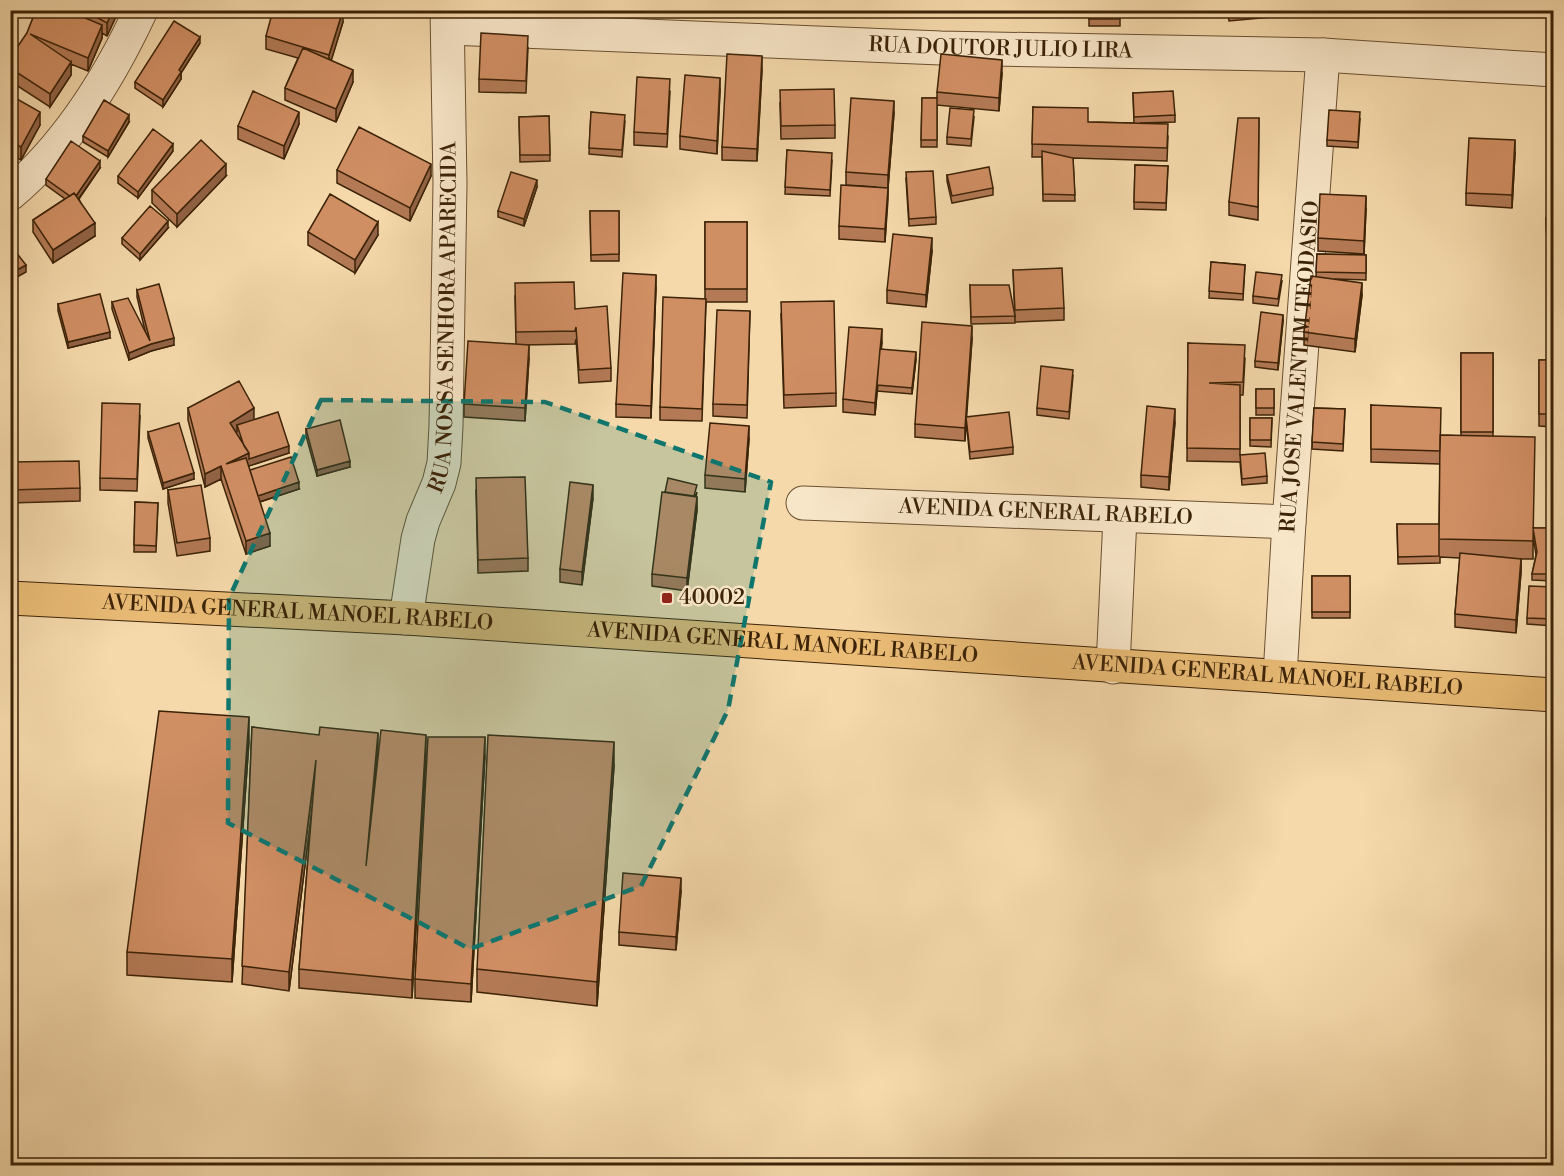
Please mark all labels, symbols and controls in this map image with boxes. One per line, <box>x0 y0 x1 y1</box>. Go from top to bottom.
street label: RUA DOUTOR JULIO LIRA <box>868 32 1133 65</box>
street label: RUA NOSSA SENHORA APARECIDA <box>423 141 463 497</box>
street label: RUA JOSE VALENTIM TEODASIO <box>1275 200 1325 533</box>
street label: AVENIDA GENERAL RABELO <box>897 494 1193 531</box>
place label: 40002 <box>679 585 745 611</box>
street label: AVENIDA GENERAL MANOEL RABELO <box>100 590 494 637</box>
marker: 40002 <box>660 591 674 605</box>
street label: AVENIDA GENERAL MANOEL RABELO <box>585 617 979 669</box>
street label: AVENIDA GENERAL MANOEL RABELO <box>1070 650 1464 702</box>

